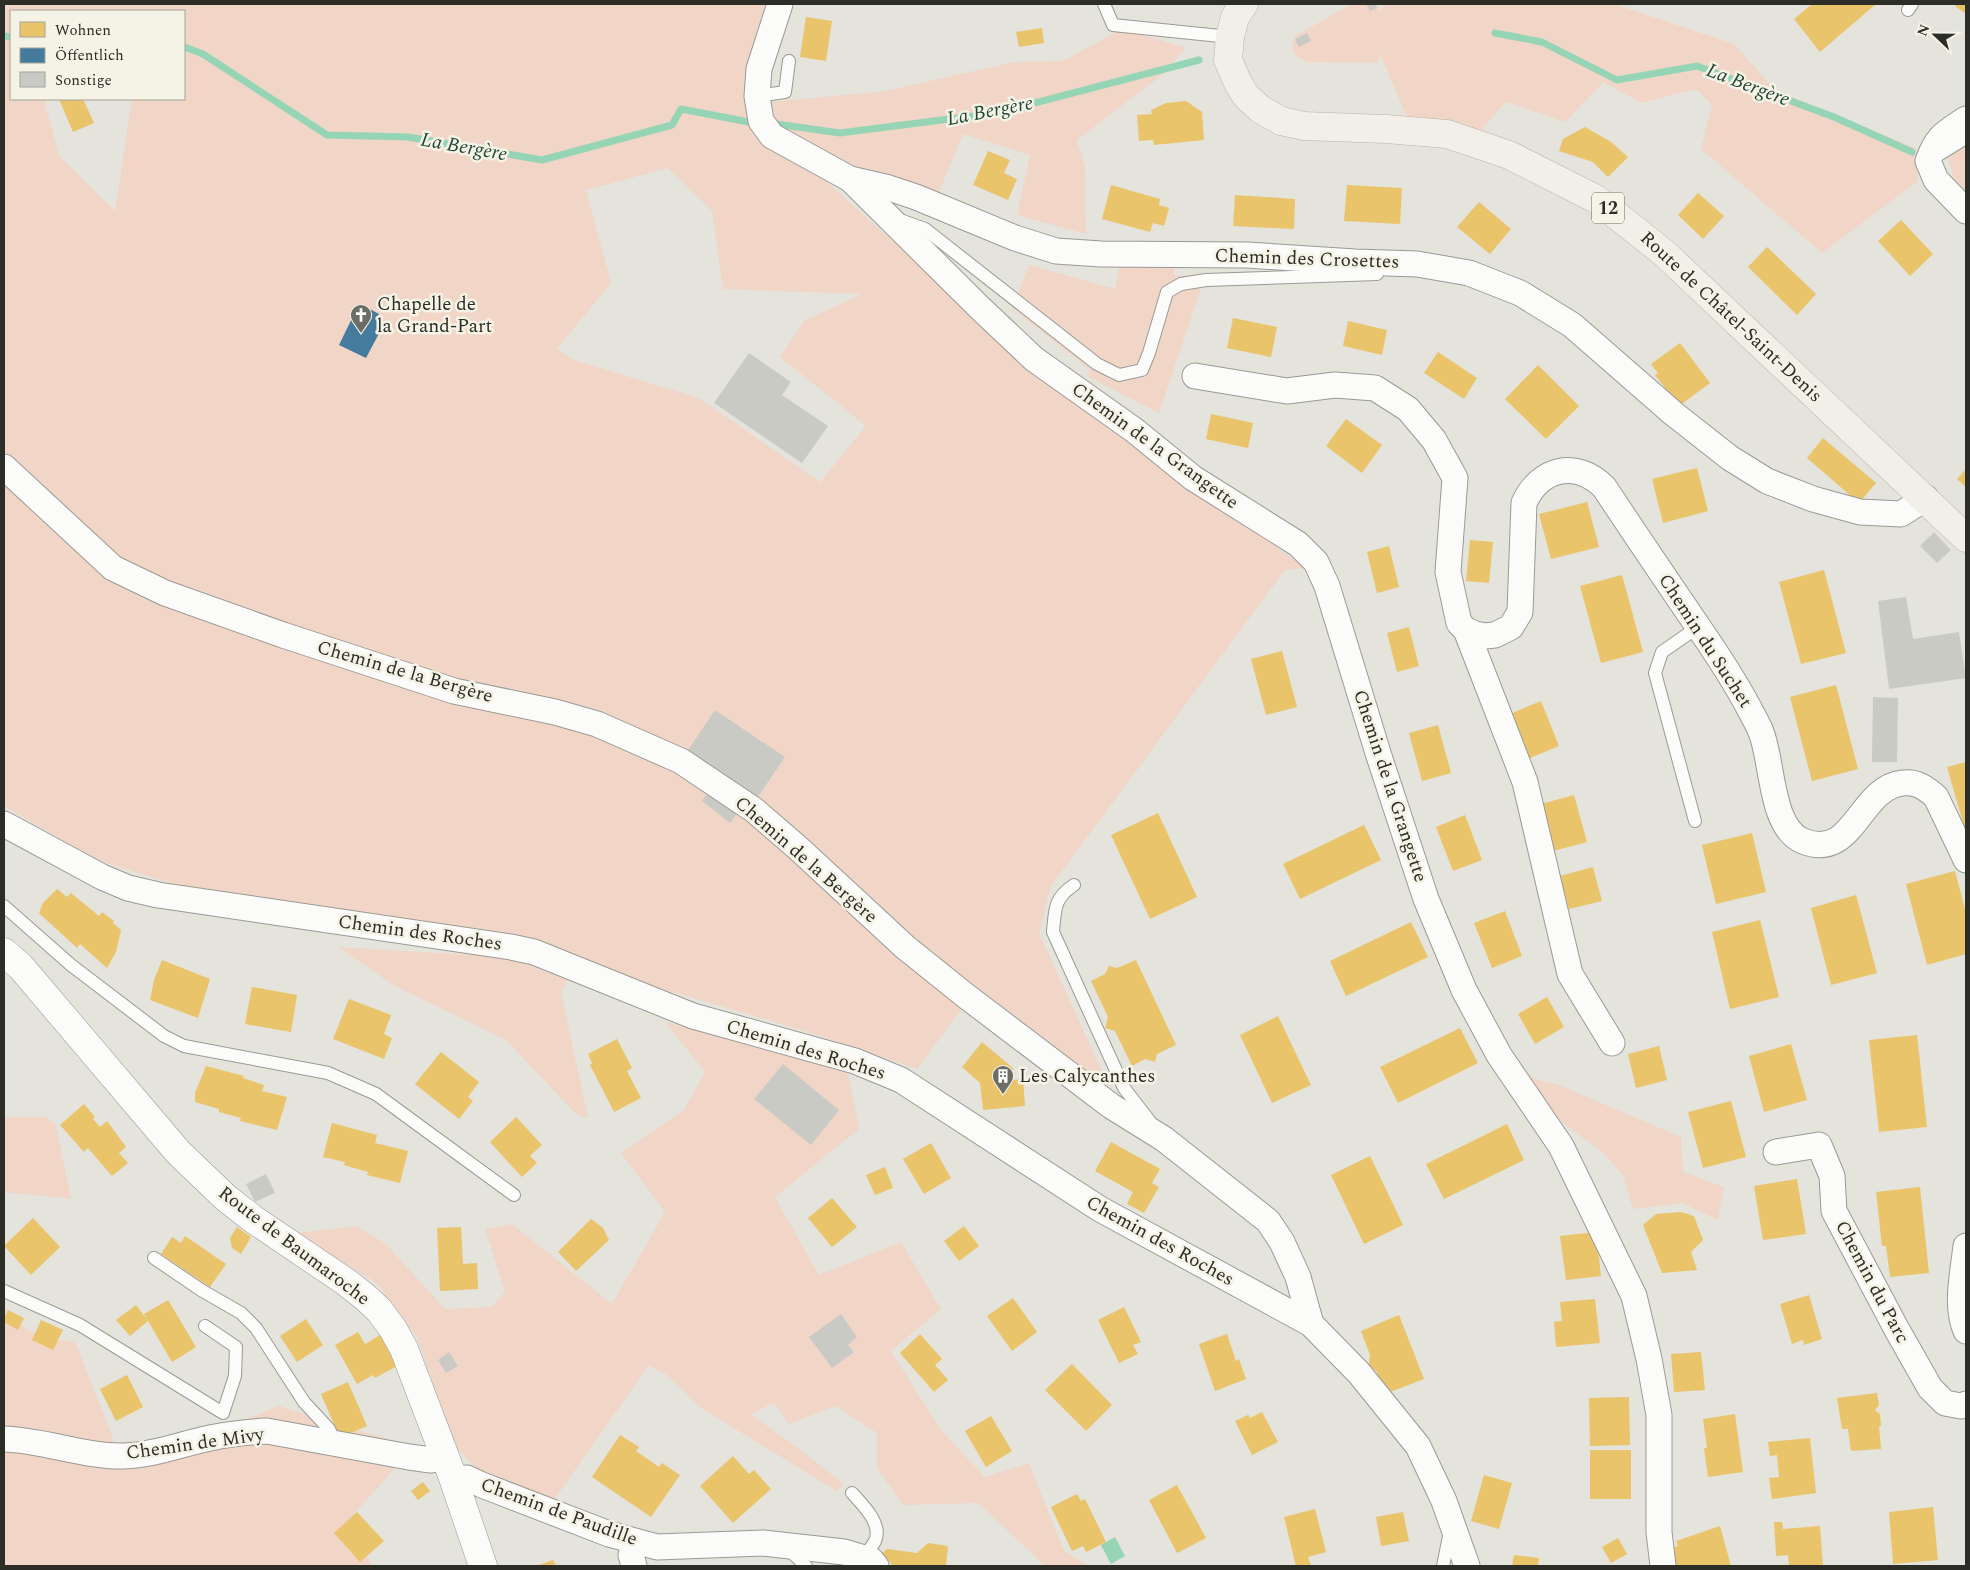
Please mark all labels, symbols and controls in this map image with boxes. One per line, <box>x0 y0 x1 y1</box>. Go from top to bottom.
legend <box>10 10 185 100</box>
north arrow <box>1910 10 1960 60</box>
text: Wohnen <box>55 19 111 42</box>
text: N <box>1912 21 1935 40</box>
text: Öffentlich <box>55 44 124 67</box>
water label: La Bergère <box>1702 55 1794 115</box>
text: Sonstige <box>55 69 112 92</box>
water label: La Bergère <box>944 88 1036 134</box>
water label: La Bergère <box>418 125 510 169</box>
road number: 12 <box>1592 192 1624 224</box>
street label: Route de Châtel-Saint-Denis <box>1633 224 1829 410</box>
street label: Chemin des Crosettes <box>1214 241 1400 277</box>
place label: Chapelle de la Grand-Part <box>377 290 493 341</box>
church icon: Chapelle de la Grand-Part <box>349 303 373 334</box>
street label: Chemin de la Grangette <box>1065 375 1245 517</box>
street label: Chemin du Suchet <box>1651 568 1759 714</box>
street label: Chemin de la Bergère <box>314 633 496 711</box>
street label: Chemin de la Grangette <box>1345 686 1435 886</box>
street label: Chemin de la Bergère <box>728 789 884 931</box>
street label: Chemin des Roches <box>336 907 504 959</box>
street label: Chemin des Roches <box>723 1012 889 1088</box>
place label: Les Calycanthes <box>1019 1062 1156 1091</box>
building icon: Les Calycanthes <box>991 1064 1015 1095</box>
street label: Route de Baumaroche <box>212 1179 376 1313</box>
street label: Chemin des Roches <box>1081 1188 1239 1294</box>
street label: Chemin du Parc <box>1827 1215 1917 1349</box>
street label: Chemin de Mivy <box>124 1420 267 1468</box>
street label: Chemin de Paudille <box>476 1470 642 1554</box>

